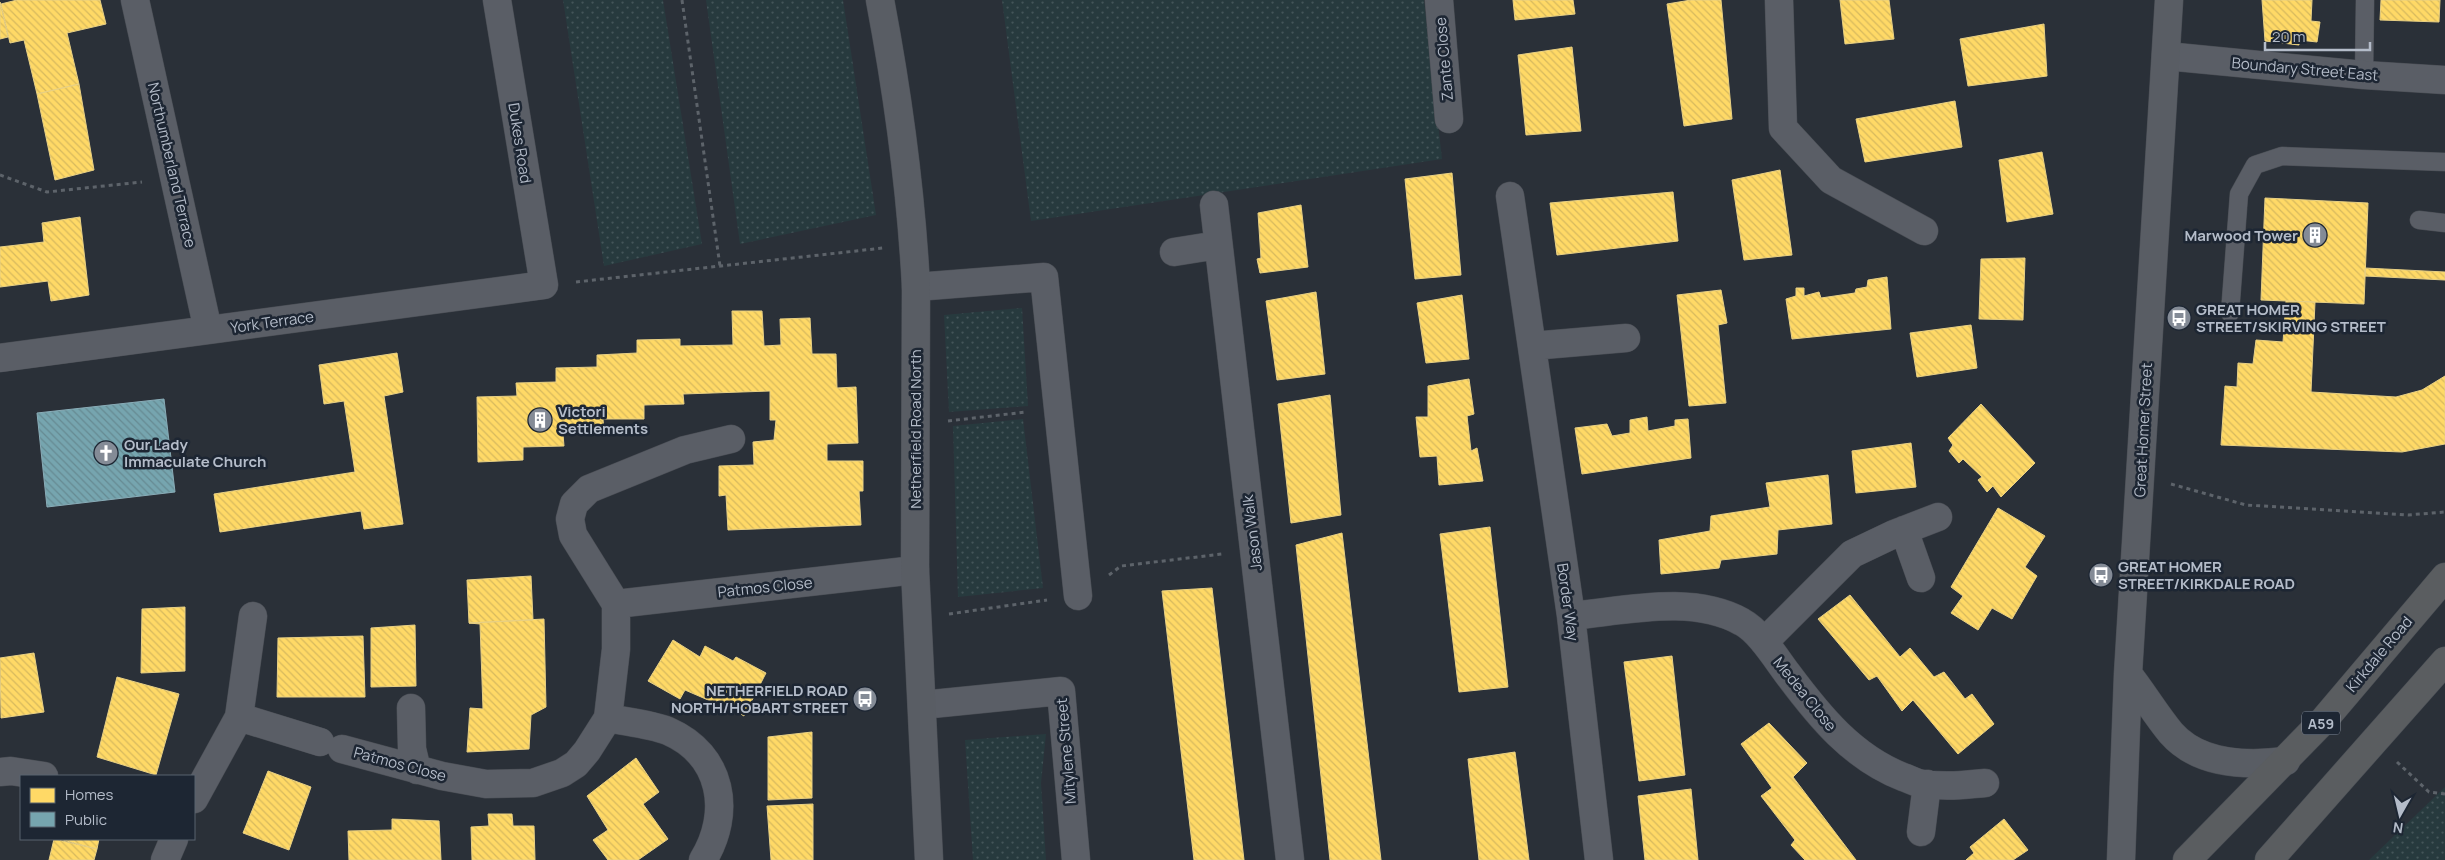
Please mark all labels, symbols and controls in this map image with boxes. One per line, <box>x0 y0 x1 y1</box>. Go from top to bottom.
street label: Zante Close <box>1430 16 1458 102</box>
scale bar <box>2265 20 2370 52</box>
text: 20 m <box>2272 26 2305 47</box>
street label: Boundary Street East <box>2231 52 2379 86</box>
street label: Northumberland Terrace <box>143 80 201 250</box>
street label: Dukes Road <box>503 101 537 185</box>
building icon: Marwood Tower <box>2302 222 2328 248</box>
place label: Marwood Tower <box>2184 225 2298 246</box>
place label: GREAT HOMER STREET/SKIRVING STREET <box>2196 299 2386 337</box>
bus stop icon: GREAT HOMER STREET/SKIRVING STREET <box>2166 305 2192 331</box>
street label: York Terrace <box>229 306 315 338</box>
street label: Netherfield Road North <box>905 349 926 509</box>
street label: Great Homer Street <box>2129 362 2157 498</box>
place label: Victori Settlements <box>558 401 648 439</box>
building icon: Victori Settlements <box>527 407 553 433</box>
place label: Our Lady Immaculate Church <box>124 434 266 472</box>
church icon: Our Lady Immaculate Church <box>93 440 119 466</box>
street label: Jason Walk <box>1237 493 1267 572</box>
place label: GREAT HOMER STREET/KIRKDALE ROAD <box>2118 556 2295 594</box>
street label: Border Way <box>1552 562 1584 642</box>
bus stop icon: GREAT HOMER STREET/KIRKDALE ROAD <box>2088 562 2114 588</box>
street label: Patmos Close <box>717 572 814 602</box>
street label: Kirkdale Road <box>2341 612 2417 696</box>
street label: Medea Close <box>1769 652 1842 736</box>
place label: NETHERFIELD ROAD NORTH/HOBART STREET <box>671 680 848 718</box>
bus stop icon: NETHERFIELD ROAD NORTH/HOBART STREET <box>852 686 878 712</box>
street label: Mitylene Street <box>1051 697 1081 805</box>
road number: A59 <box>2302 711 2340 734</box>
street label: Patmos Close <box>351 742 449 787</box>
legend <box>20 775 195 840</box>
text: Homes <box>65 784 114 805</box>
north arrow <box>2375 790 2425 840</box>
text: Public <box>65 809 107 830</box>
text: N <box>2392 818 2404 838</box>

